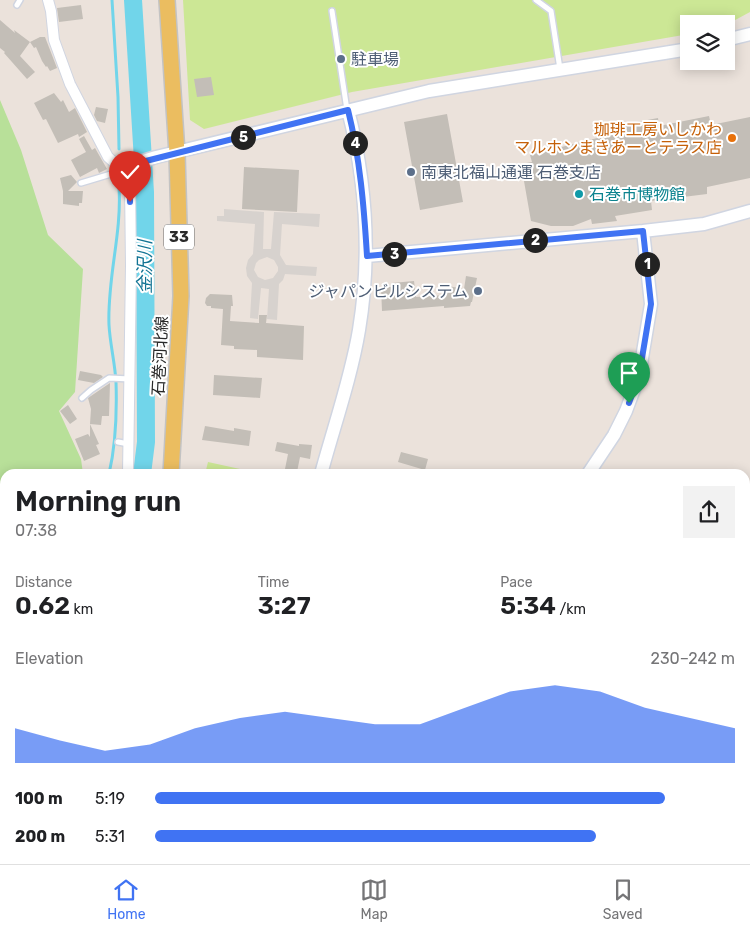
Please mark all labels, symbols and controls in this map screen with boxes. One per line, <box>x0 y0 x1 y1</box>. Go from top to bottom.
map controls <box>680 15 735 70</box>
button: layers <box>680 15 735 70</box>
place label: 駐車場 <box>351 50 399 69</box>
marker: 駐車場 <box>335 53 347 65</box>
place label: 珈琲工房いしかわ マルホンまきあーとテラス店 <box>514 120 722 157</box>
pin: 5 <box>230 124 256 150</box>
text: 5 <box>239 129 248 146</box>
pin: 4 <box>342 130 368 156</box>
marker: 珈琲工房いしかわ マルホンまきあーとテラス店 <box>726 132 738 144</box>
text: 4 <box>351 135 360 152</box>
pin <box>109 151 151 202</box>
icon: check <box>116 158 144 186</box>
place label: 南東北福山通運 石巻支店 <box>421 163 601 182</box>
marker: 南東北福山通運 石巻支店 <box>405 166 417 178</box>
place label: 石巻市博物館 <box>589 185 685 204</box>
marker: 石巻市博物館 <box>573 188 585 200</box>
road number: 33 <box>164 224 194 250</box>
pin: 2 <box>522 228 548 252</box>
text: 2 <box>531 232 540 249</box>
water label: 金沢川 <box>134 238 156 294</box>
pin: 3 <box>382 242 406 266</box>
text: 3 <box>390 246 399 263</box>
pin: 1 <box>634 252 660 276</box>
text: 1 <box>644 256 651 273</box>
place label: ジャパンビルシステム <box>308 282 468 301</box>
marker: ジャパンビルシステム <box>472 285 484 297</box>
street label: 石巻河北線 <box>148 316 172 396</box>
pin <box>608 352 650 403</box>
icon: arrive <box>615 359 643 387</box>
text: Morning run <box>15 485 181 518</box>
button: share <box>683 486 735 538</box>
text: 07:38 <box>15 521 57 540</box>
text: Distance <box>15 574 72 591</box>
text: Time <box>258 574 289 591</box>
text: Pace <box>500 574 532 591</box>
text: 0.62 <box>15 591 70 620</box>
text: 3:27 <box>258 591 311 620</box>
text: 5:34 <box>500 591 556 620</box>
text: km <box>70 601 93 618</box>
text: /km <box>556 601 586 618</box>
text: Elevation <box>15 649 84 668</box>
text: 230–242 m <box>651 649 735 668</box>
text: 100 m <box>15 789 63 808</box>
text: 5:19 <box>95 789 125 808</box>
text: 200 m <box>15 827 65 846</box>
text: 5:31 <box>95 827 125 846</box>
tab: Home <box>107 876 146 923</box>
tab: Map <box>360 876 388 923</box>
tab: Saved <box>603 876 643 923</box>

